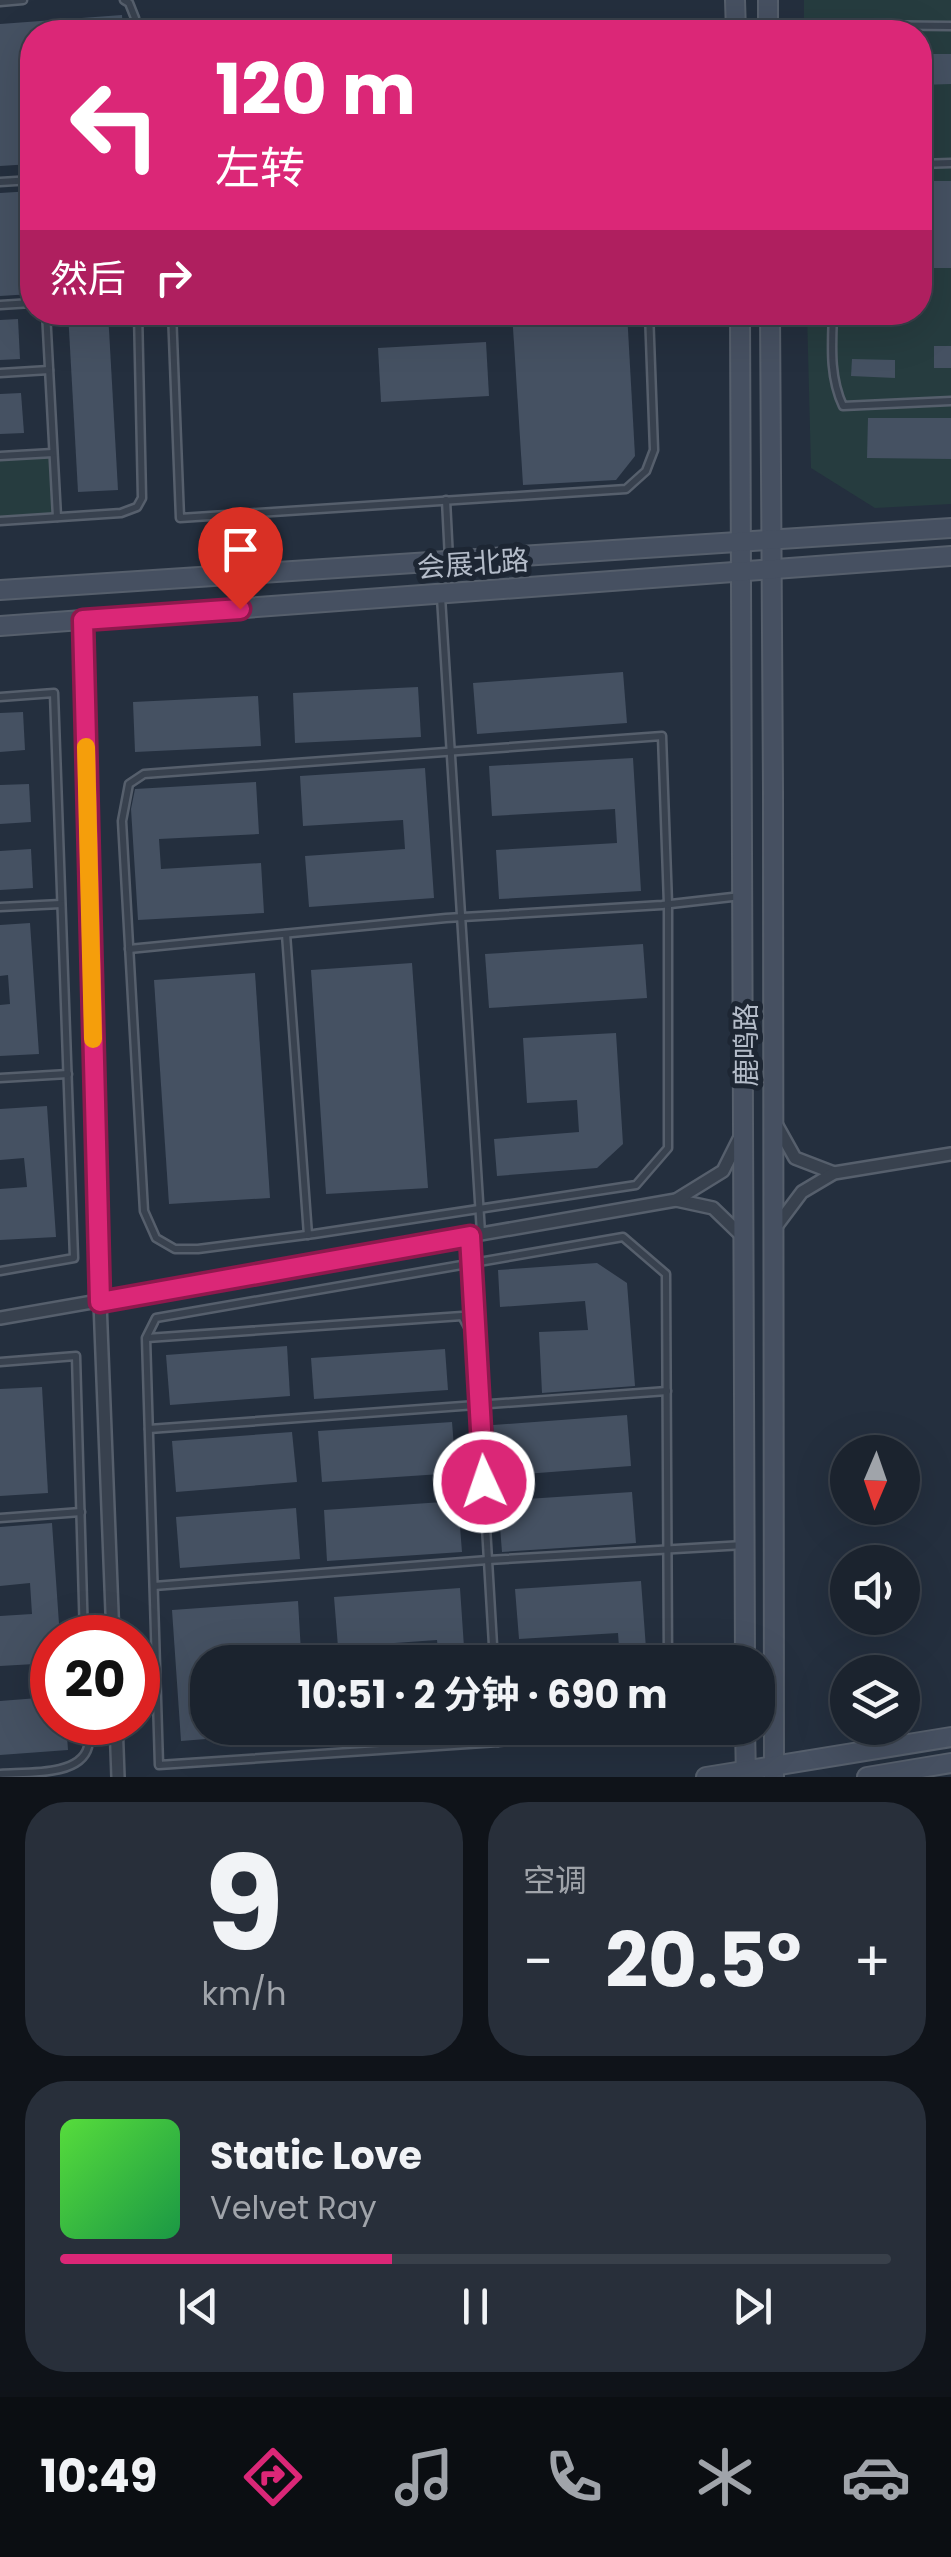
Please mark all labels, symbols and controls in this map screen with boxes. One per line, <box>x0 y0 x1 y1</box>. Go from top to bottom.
text: 120 m <box>215 40 416 139</box>
icon: left <box>50 60 180 190</box>
text: 左转 <box>215 137 305 200</box>
icon: right <box>146 250 201 305</box>
text: 然后 <box>50 252 126 305</box>
pin <box>198 507 283 610</box>
icon: arrive <box>213 522 268 577</box>
street label: 会展北路 <box>416 541 530 587</box>
street label: 鹿鸣路 <box>727 1003 766 1087</box>
position arrow <box>432 1430 536 1534</box>
north arrow <box>830 1435 920 1525</box>
map controls <box>830 1435 920 1745</box>
button: sound <box>830 1545 920 1635</box>
speed limit sign: 20 <box>30 1615 160 1745</box>
button: layers <box>830 1655 920 1745</box>
text: 10:51 · 2 分钟 · 690 m <box>297 1668 668 1721</box>
text: 9 <box>204 1813 284 1996</box>
text: 空调 <box>523 1858 587 1903</box>
text: 20.5° <box>605 1908 802 2013</box>
text: − <box>523 1923 553 2000</box>
text: + <box>853 1923 891 2000</box>
text: km/h <box>201 1971 287 2016</box>
text: Static Love <box>210 2129 422 2182</box>
text: Velvet Ray <box>210 2185 376 2230</box>
icon: previous <box>171 2279 226 2334</box>
icon: pause <box>448 2279 503 2334</box>
icon: next <box>725 2279 780 2334</box>
icon: directions <box>238 2442 308 2512</box>
icon: music <box>389 2442 459 2512</box>
icon: phone <box>539 2442 609 2512</box>
icon: climate <box>690 2442 760 2512</box>
icon: car <box>841 2442 911 2512</box>
text: 10:49 <box>40 2445 158 2508</box>

